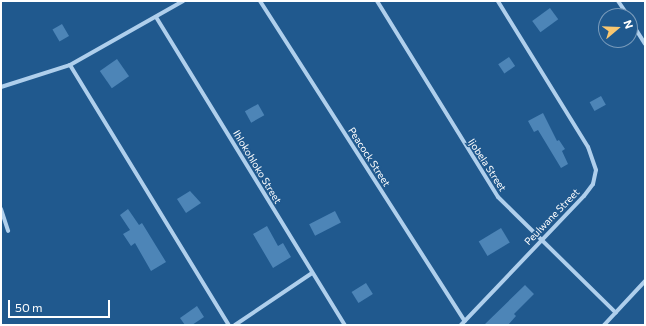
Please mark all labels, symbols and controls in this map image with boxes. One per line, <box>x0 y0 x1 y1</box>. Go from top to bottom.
north arrow <box>598 8 638 48</box>
text: N <box>621 18 636 30</box>
street label: Peacock Street <box>345 125 393 189</box>
street label: Ihlokohloko Street <box>230 128 284 206</box>
street label: Ijobela Street <box>466 136 508 194</box>
street label: Peulwane Street <box>522 186 582 248</box>
scale bar <box>10 292 112 318</box>
text: 50 m <box>15 300 43 314</box>

